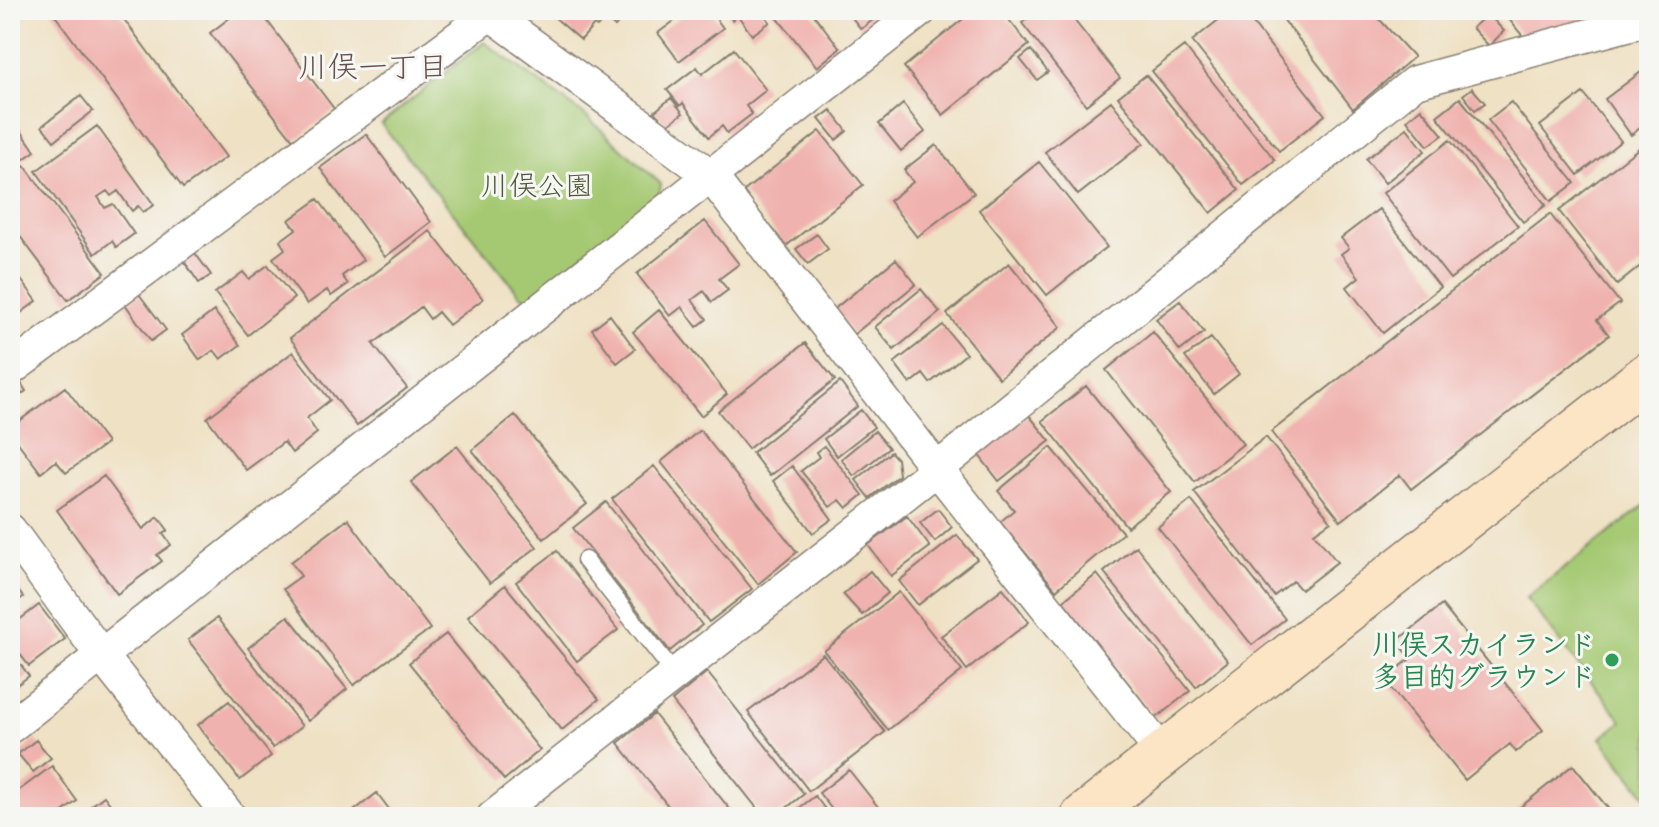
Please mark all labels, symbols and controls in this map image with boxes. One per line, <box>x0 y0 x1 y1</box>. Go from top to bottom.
district label: 川俣一丁目 <box>298 46 448 86</box>
park label: 川俣公園 <box>481 166 593 204</box>
place label: 川俣スカイランド 多目的グラウンド <box>1372 625 1596 695</box>
marker: 川俣スカイランド 多目的グラウンド <box>1603 651 1621 669</box>

